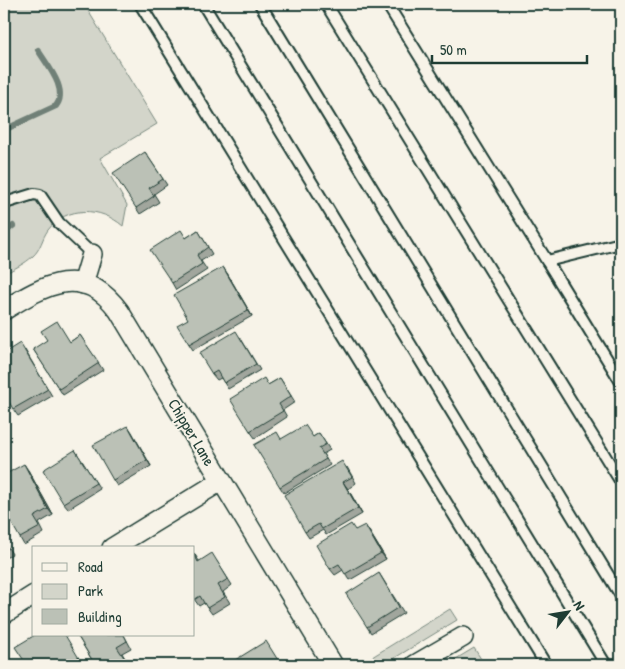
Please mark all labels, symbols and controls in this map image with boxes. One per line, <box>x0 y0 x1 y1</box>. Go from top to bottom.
scale bar <box>432 32 588 64</box>
text: 50 m <box>440 39 467 60</box>
street label: Chipper Lane <box>163 394 221 470</box>
legend <box>32 546 195 636</box>
text: Road <box>78 556 103 577</box>
text: Park <box>78 580 103 601</box>
north arrow <box>542 586 592 636</box>
text: N <box>570 597 590 614</box>
text: Building <box>78 606 122 627</box>

